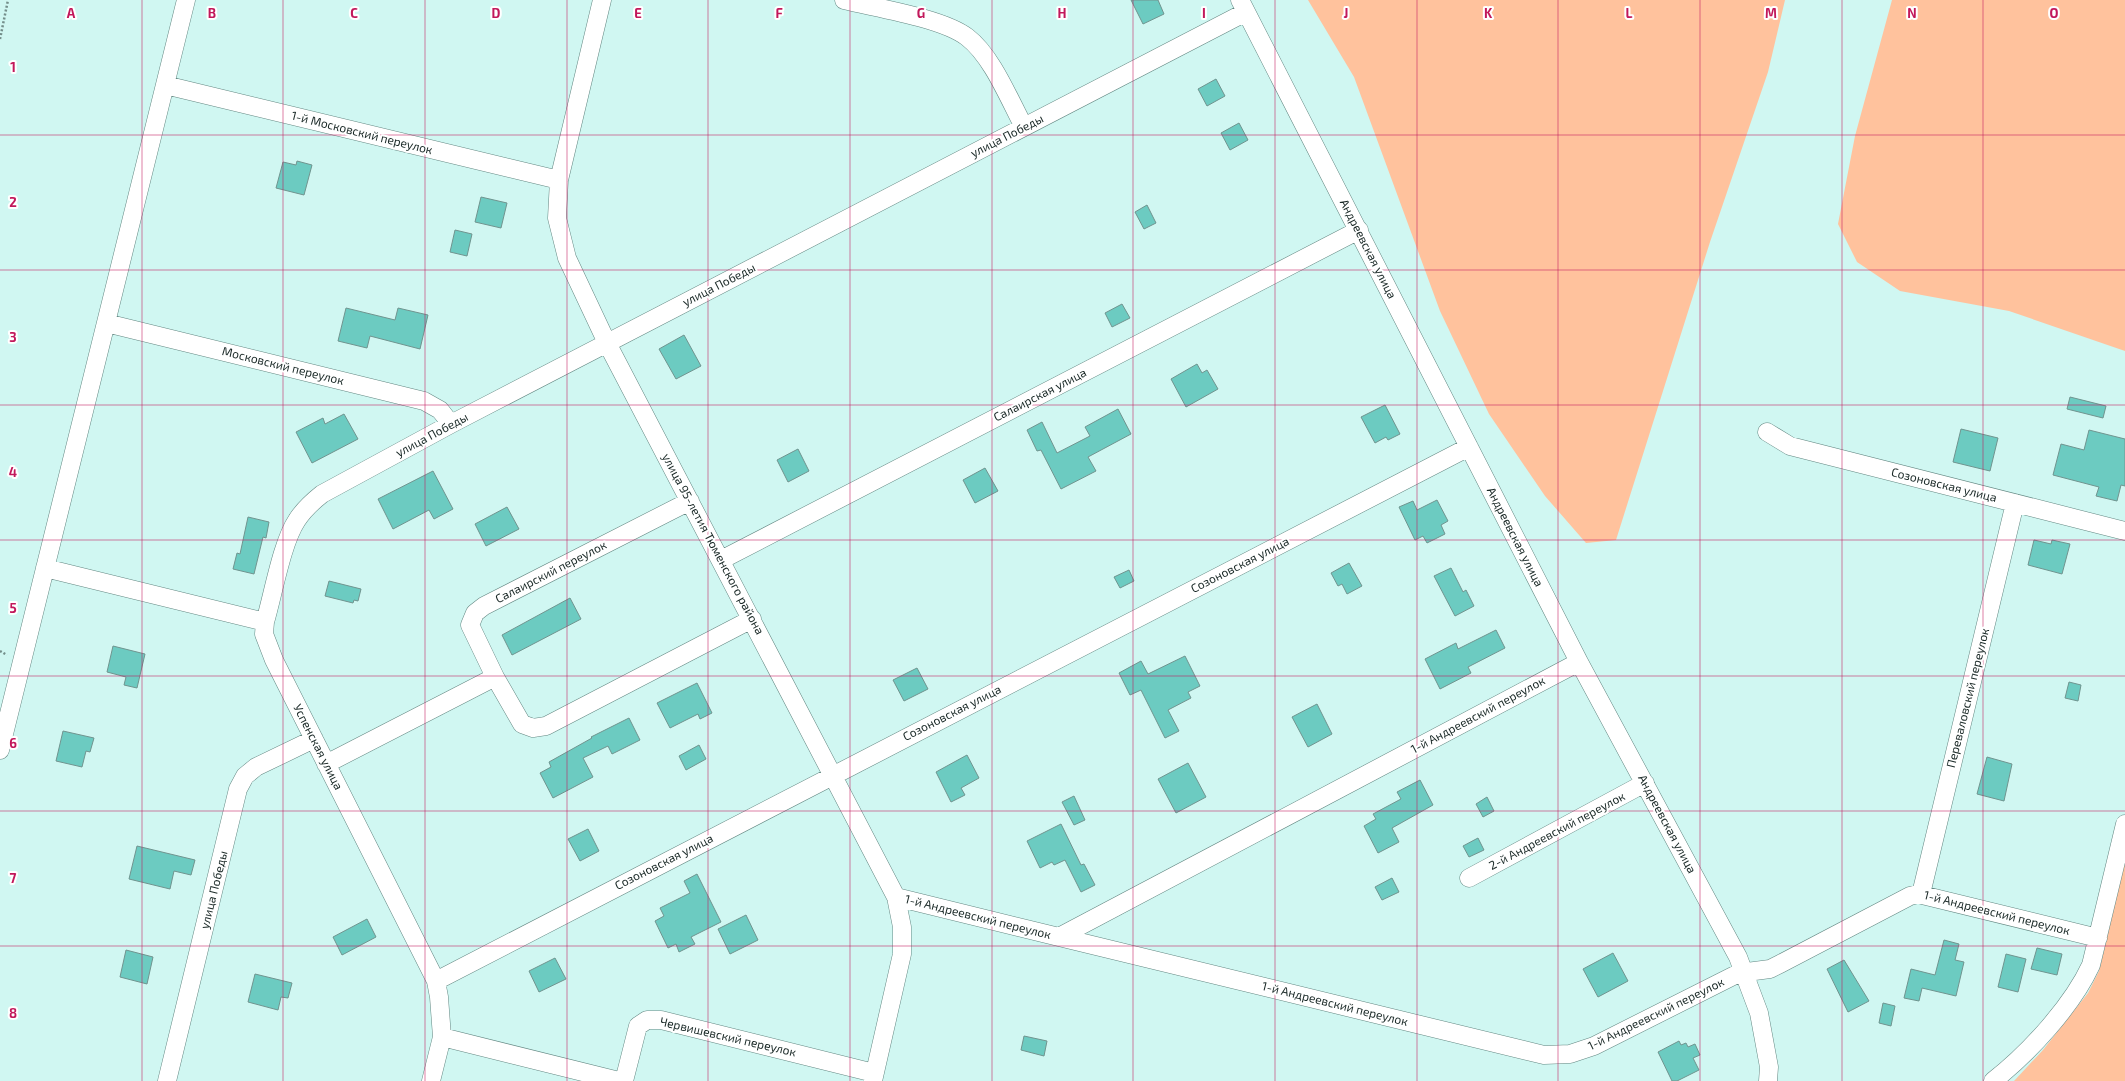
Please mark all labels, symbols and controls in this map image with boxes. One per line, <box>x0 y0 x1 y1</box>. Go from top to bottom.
text: A <box>67 5 76 21</box>
text: B <box>208 5 216 21</box>
text: C <box>350 5 358 21</box>
text: D <box>492 5 501 21</box>
text: E <box>634 5 642 21</box>
text: F <box>775 5 783 21</box>
text: G <box>917 5 925 21</box>
text: H <box>1058 5 1067 21</box>
text: I <box>1202 5 1206 21</box>
text: J <box>1344 5 1348 21</box>
text: K <box>1484 5 1493 21</box>
text: L <box>1626 5 1633 21</box>
text: M <box>1765 5 1777 21</box>
text: N <box>1907 5 1917 21</box>
text: O <box>2050 5 2059 21</box>
text: 1 <box>10 59 16 75</box>
street label: 1-й Московский переулок <box>290 108 435 157</box>
street label: улица Победы <box>968 111 1046 160</box>
text: 2 <box>9 194 17 210</box>
street label: Андреевская улица <box>1337 196 1400 301</box>
street label: улица Победы <box>680 260 758 309</box>
text: 3 <box>9 329 17 345</box>
street label: Московский переулок <box>221 343 346 388</box>
street label: Салаирская улица <box>991 365 1089 425</box>
street label: улица Победы <box>393 409 471 460</box>
street label: улица 95-летия Тюменского района <box>659 451 768 637</box>
text: 4 <box>9 464 17 480</box>
street label: Созоновская улица <box>1890 464 1999 505</box>
street label: Андреевская улица <box>1484 484 1547 589</box>
street label: Созоновская улица <box>1188 533 1292 596</box>
street label: Салаирский переулок <box>493 537 609 606</box>
text: 5 <box>9 600 17 616</box>
street label: Переваловский переулок <box>1943 626 1992 769</box>
street label: 1-й Андреевский переулок <box>1408 672 1548 756</box>
street label: Созоновская улица <box>900 681 1004 744</box>
street label: Успенская улица <box>290 701 347 792</box>
text: 6 <box>9 735 17 751</box>
street label: Андреевская улица <box>1635 772 1700 876</box>
street label: 2-й Андреевский переулок <box>1486 788 1628 873</box>
street label: Созоновская улица <box>612 830 716 893</box>
street label: улица Победы <box>197 849 230 931</box>
text: 7 <box>10 870 17 886</box>
street label: 1-й Андреевский переулок <box>1923 887 2072 938</box>
street label: 1-й Андреевский переулок <box>904 891 1053 942</box>
street label: 1-й Андреевский переулок <box>1585 974 1727 1053</box>
street label: 1-й Андреевский переулок <box>1261 978 1410 1029</box>
text: 8 <box>9 1005 17 1021</box>
street label: Червишевский переулок <box>659 1014 798 1060</box>

